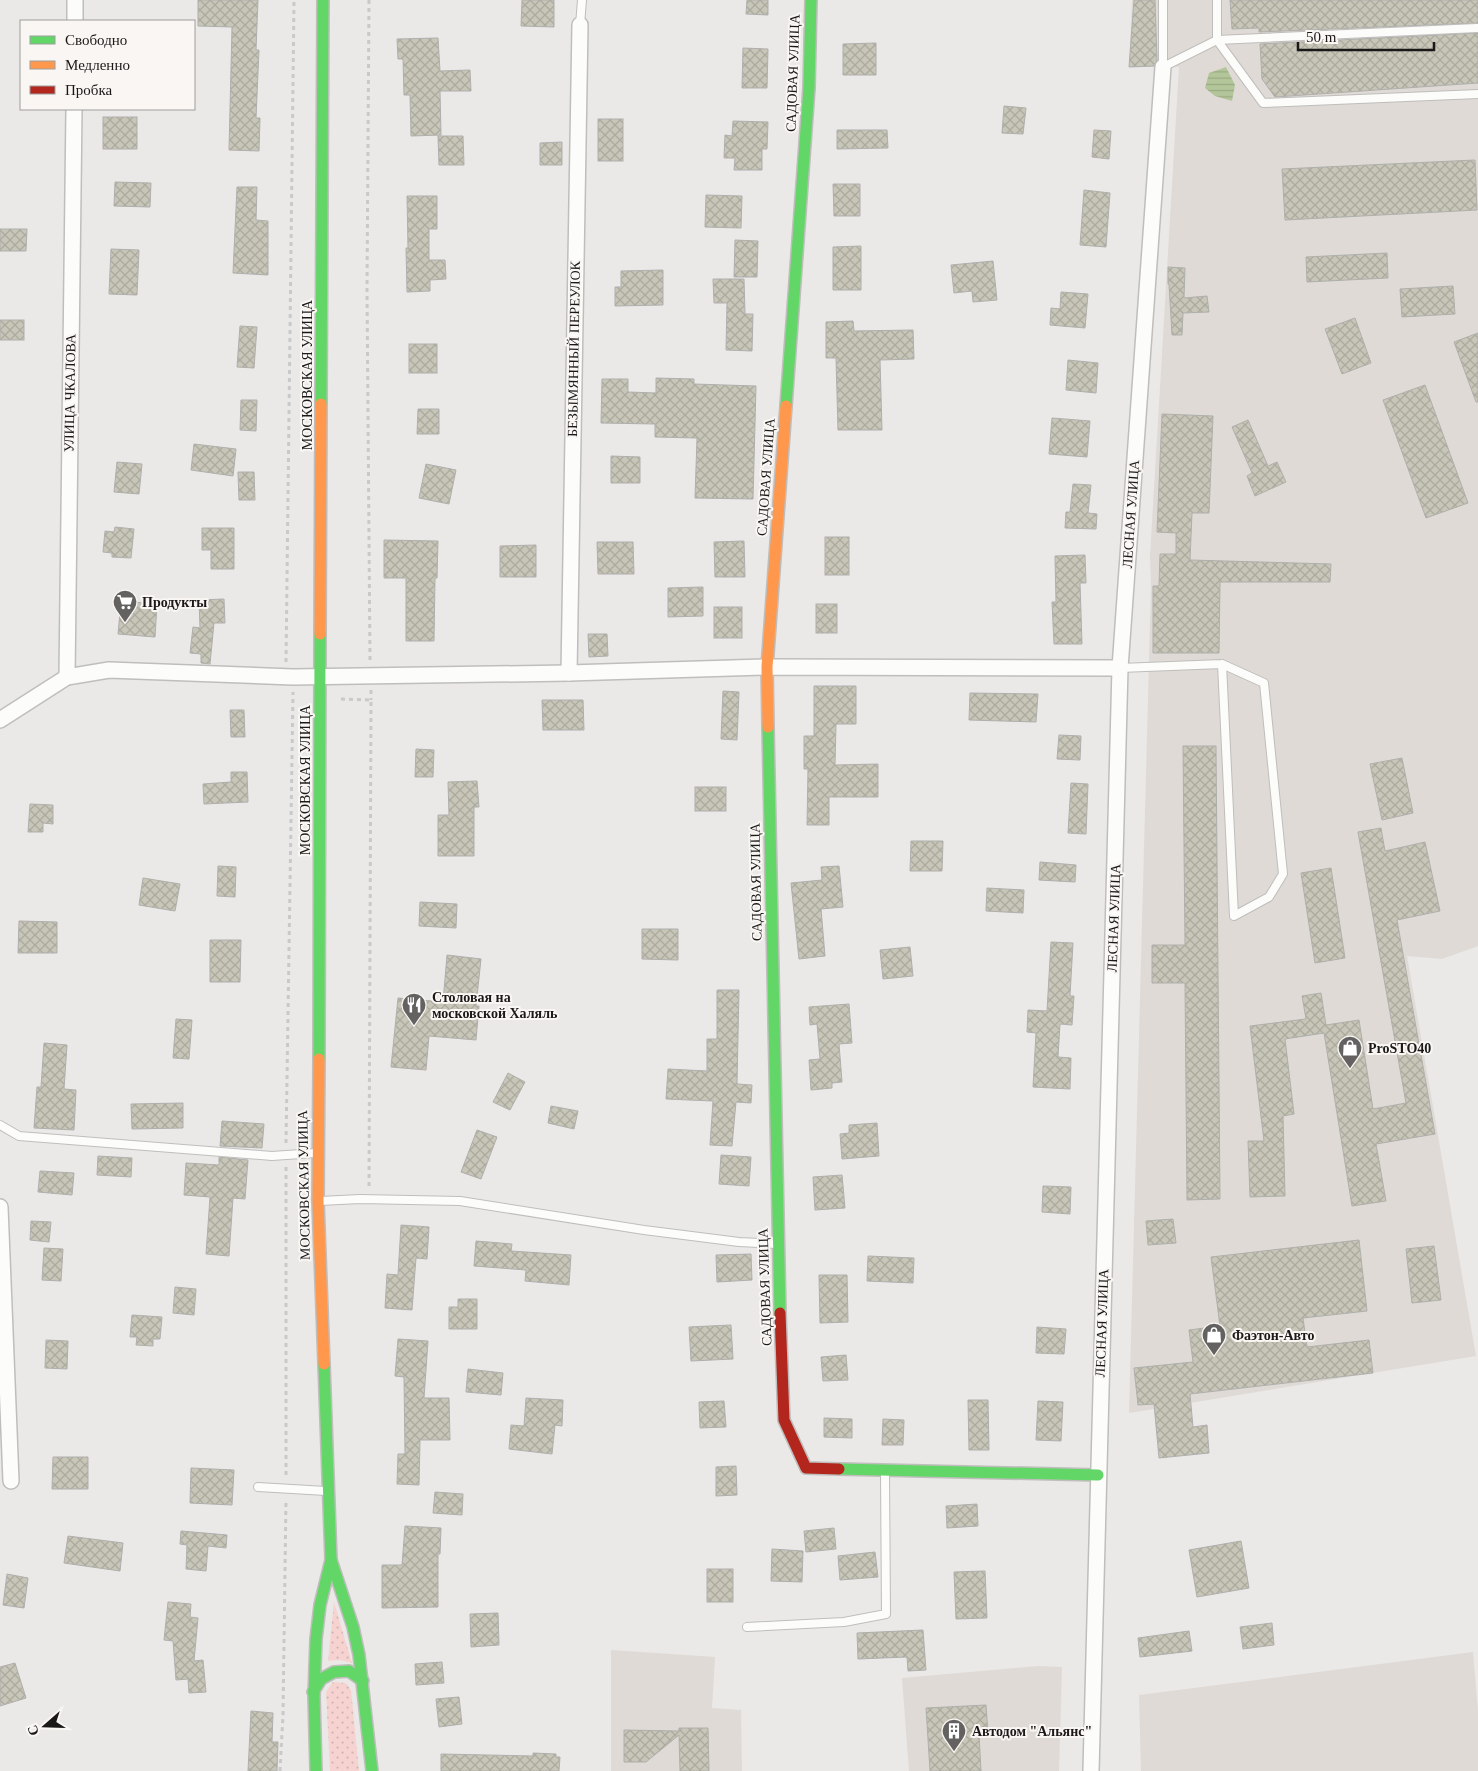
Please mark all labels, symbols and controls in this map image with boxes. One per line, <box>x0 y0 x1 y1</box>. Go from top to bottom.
street label: САДОВАЯ УЛИЦА <box>783 13 803 132</box>
legend <box>20 20 195 110</box>
scale bar <box>1298 20 1434 52</box>
text: 50 m <box>1306 29 1337 45</box>
text: Свободно <box>65 32 127 48</box>
text: Медленно <box>65 57 130 73</box>
text: Пробка <box>65 82 113 98</box>
street label: БЕЗЫМЯННЫЙ ПЕРЕУЛОК <box>564 260 583 437</box>
street label: МОСКОВСКАЯ УЛИЦА <box>300 299 315 450</box>
street label: УЛИЦА ЧКАЛОВА <box>61 333 79 452</box>
street label: САДОВАЯ УЛИЦА <box>754 417 778 536</box>
street label: ЛЕСНАЯ УЛИЦА <box>1120 458 1142 569</box>
supermarket icon: Продукты <box>112 589 138 623</box>
place label: Продукты <box>142 595 207 610</box>
street label: МОСКОВСКАЯ УЛИЦА <box>298 704 313 855</box>
street label: САДОВАЯ УЛИЦА <box>747 822 765 941</box>
street label: ЛЕСНАЯ УЛИЦА <box>1105 863 1123 973</box>
place label: Столовая на московской Халяль <box>432 990 558 1021</box>
restaurant icon: Столовая на московской Халяль <box>401 992 427 1026</box>
shop icon: ProSTO40 <box>1337 1035 1363 1069</box>
place label: ProSTO40 <box>1368 1041 1431 1056</box>
street label: МОСКОВСКАЯ УЛИЦА <box>295 1109 313 1260</box>
street label: САДОВАЯ УЛИЦА <box>755 1227 775 1346</box>
street label: ЛЕСНАЯ УЛИЦА <box>1093 1268 1111 1378</box>
shop icon: Фаэтон-Авто <box>1201 1322 1227 1356</box>
place label: Фаэтон-Авто <box>1232 1328 1315 1343</box>
north arrow <box>20 1701 70 1751</box>
building icon: Автодом "Альянс" <box>941 1718 967 1752</box>
text: С <box>24 1723 42 1738</box>
place label: Автодом "Альянс" <box>972 1724 1092 1739</box>

